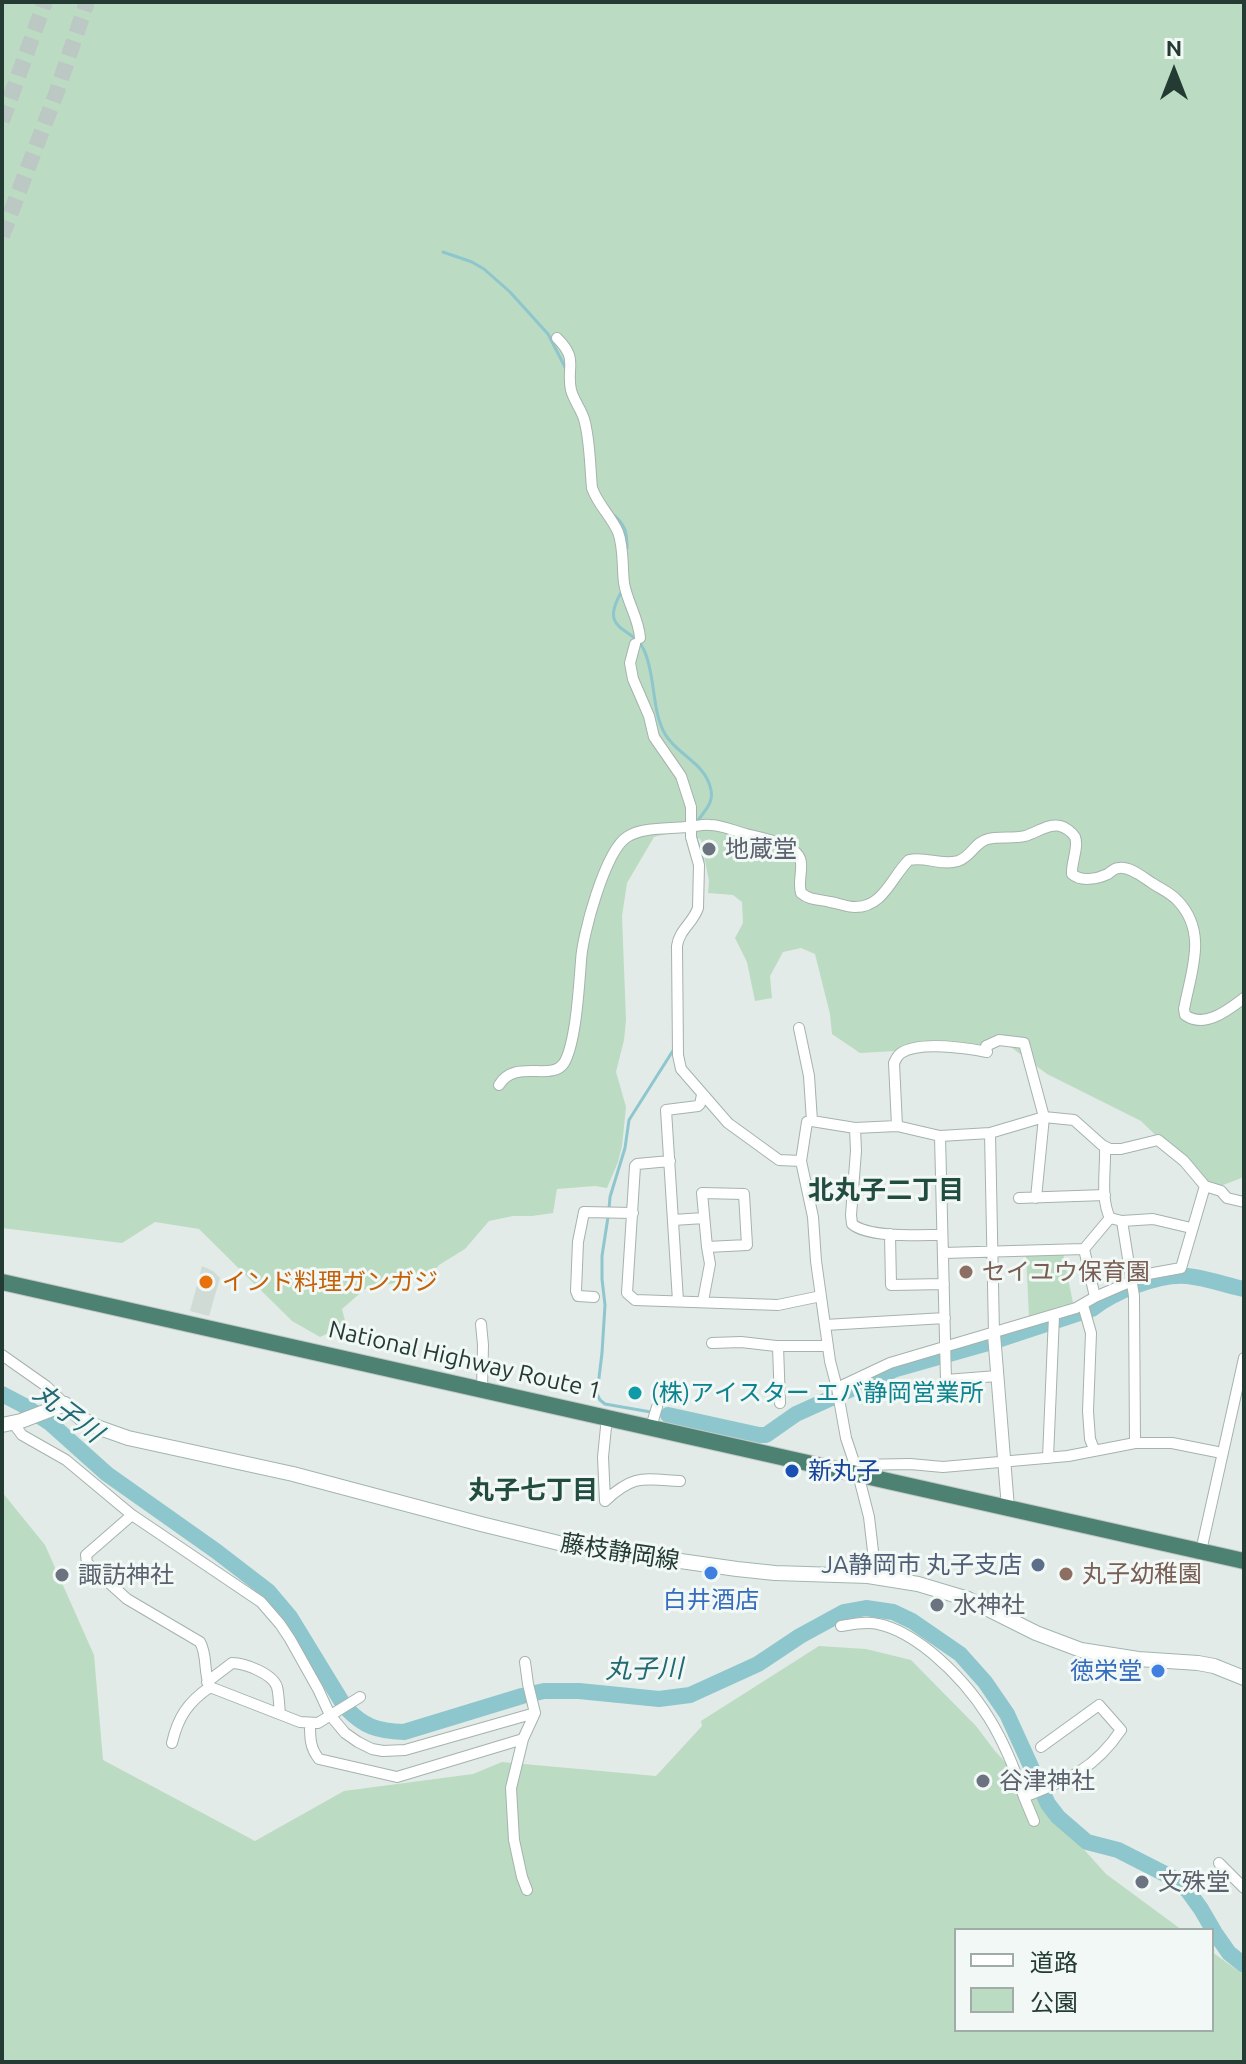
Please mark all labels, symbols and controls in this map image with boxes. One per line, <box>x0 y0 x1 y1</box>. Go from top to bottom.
north arrow <box>1134 32 1214 112</box>
text: N <box>1166 35 1182 60</box>
place label: 地蔵堂 <box>725 835 797 863</box>
marker: 地蔵堂 <box>700 840 718 858</box>
district label: 北丸子二丁目 <box>808 1174 964 1206</box>
place label: セイユウ保育園 <box>982 1258 1150 1286</box>
marker: セイユウ保育園 <box>957 1263 975 1281</box>
place label: インド料理ガンガジ <box>222 1268 438 1296</box>
marker: インド料理ガンガジ <box>197 1273 215 1291</box>
street label: National Highway Route 1 <box>326 1315 604 1405</box>
water label: 丸子川 <box>27 1377 109 1449</box>
place label: (株)アイスター エバ静岡営業所 <box>651 1379 984 1407</box>
marker: (株)アイスター エバ静岡営業所 <box>626 1384 644 1402</box>
place label: 新丸子 <box>808 1457 880 1485</box>
marker: 新丸子 <box>783 1462 801 1480</box>
district label: 丸子七丁目 <box>468 1474 598 1506</box>
street label: 藤枝静岡線 <box>558 1528 682 1576</box>
place label: JA静岡市 丸子支店 <box>821 1551 1022 1579</box>
marker: JA静岡市 丸子支店 <box>1029 1556 1047 1574</box>
place label: 丸子幼稚園 <box>1082 1560 1202 1588</box>
place label: 諏訪神社 <box>78 1561 174 1589</box>
marker: 白井酒店 <box>702 1564 720 1582</box>
marker: 丸子幼稚園 <box>1057 1565 1075 1583</box>
marker: 諏訪神社 <box>53 1566 71 1584</box>
place label: 白井酒店 <box>663 1586 759 1614</box>
place label: 水神社 <box>953 1591 1025 1619</box>
marker: 水神社 <box>928 1596 946 1614</box>
water label: 丸子川 <box>605 1653 683 1685</box>
place label: 徳栄堂 <box>1070 1657 1142 1685</box>
marker: 徳栄堂 <box>1149 1662 1167 1680</box>
place label: 谷津神社 <box>999 1767 1095 1795</box>
marker: 谷津神社 <box>974 1772 992 1790</box>
place label: 文殊堂 <box>1158 1868 1230 1896</box>
marker: 文殊堂 <box>1133 1873 1151 1891</box>
legend <box>954 1928 1214 2032</box>
text: 道路 <box>1030 1949 1078 1976</box>
text: 公園 <box>1030 1989 1078 2016</box>

